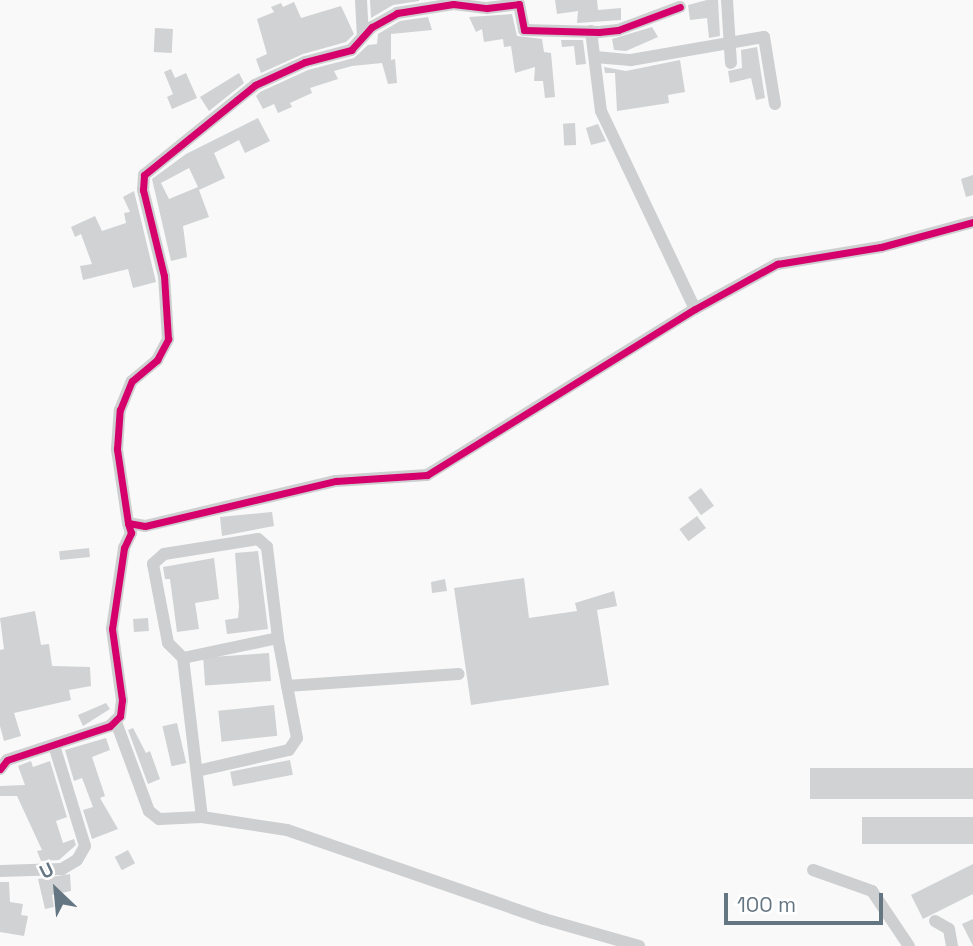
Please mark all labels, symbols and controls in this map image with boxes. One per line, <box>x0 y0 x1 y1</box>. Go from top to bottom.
north arrow <box>21 855 91 925</box>
text: U <box>35 857 58 885</box>
scale bar <box>728 880 887 924</box>
text: 100 m <box>737 891 796 918</box>

